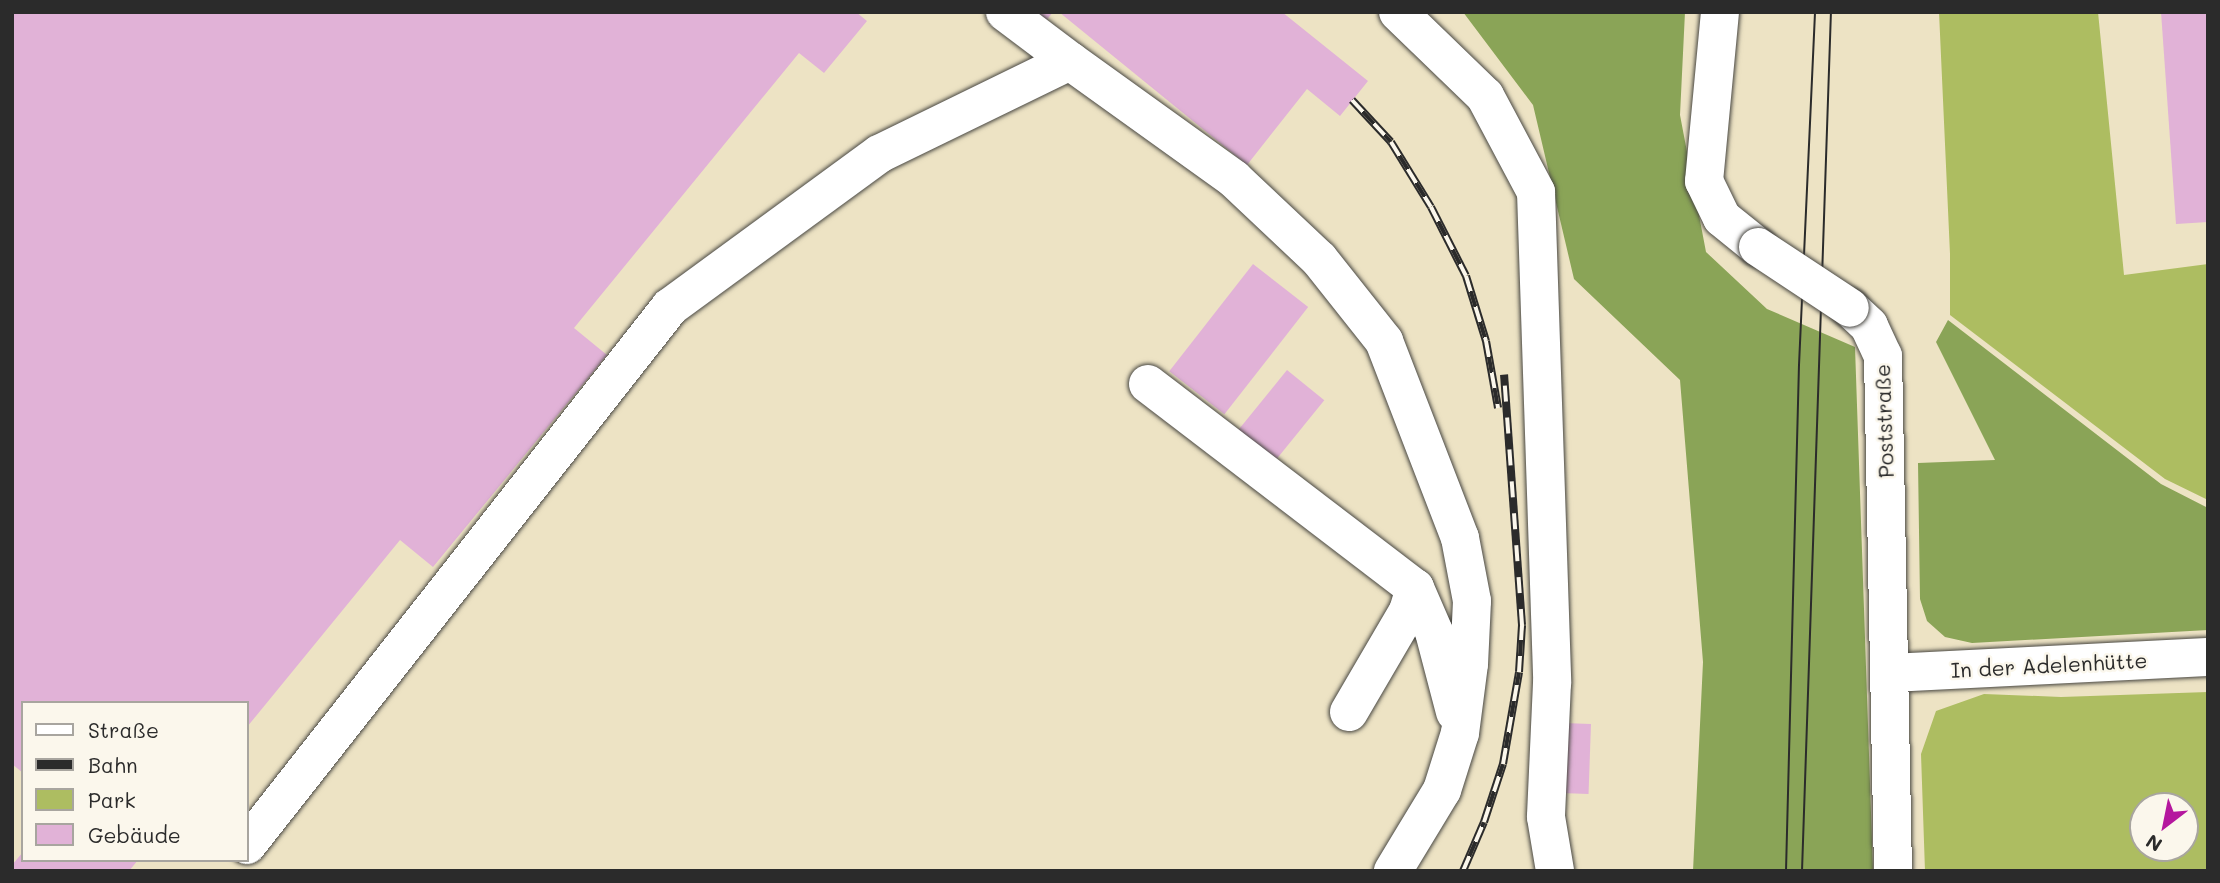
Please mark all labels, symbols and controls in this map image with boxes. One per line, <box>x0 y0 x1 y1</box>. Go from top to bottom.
street label: Poststraße <box>1869 364 1899 478</box>
street label: In der Adelenhütte <box>1950 647 2148 683</box>
legend <box>21 701 248 862</box>
text: Straße <box>88 716 159 743</box>
text: Bahn <box>88 751 138 778</box>
text: Park <box>88 786 136 813</box>
north arrow <box>2129 792 2199 862</box>
text: Gebäude <box>88 821 181 848</box>
text: N <box>2141 829 2166 858</box>

